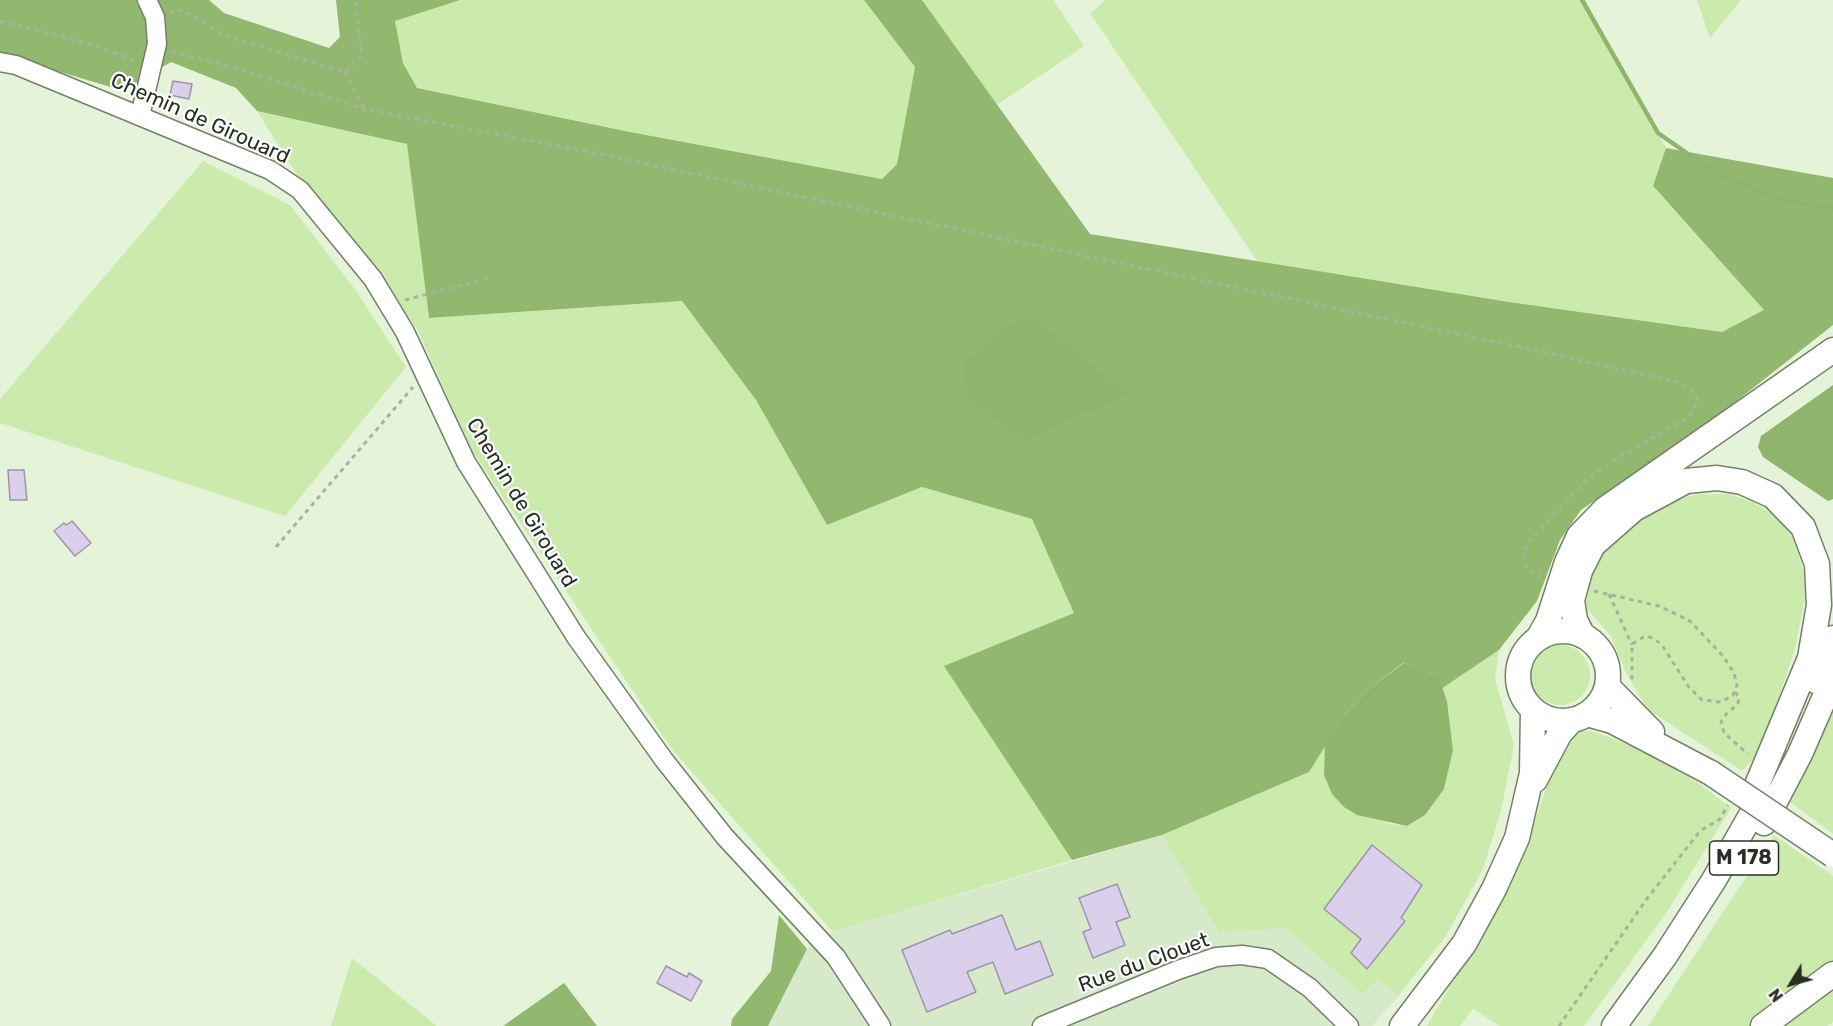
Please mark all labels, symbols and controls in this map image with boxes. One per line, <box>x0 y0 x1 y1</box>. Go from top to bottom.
street label: Chemin de Girouard <box>107 68 293 170</box>
street label: Chemin de Girouard <box>460 414 582 592</box>
road number: M 178 <box>1710 841 1778 875</box>
street label: Rue du Clouet <box>1075 928 1213 998</box>
north arrow <box>1761 954 1821 1014</box>
text: N <box>1765 985 1787 1005</box>

